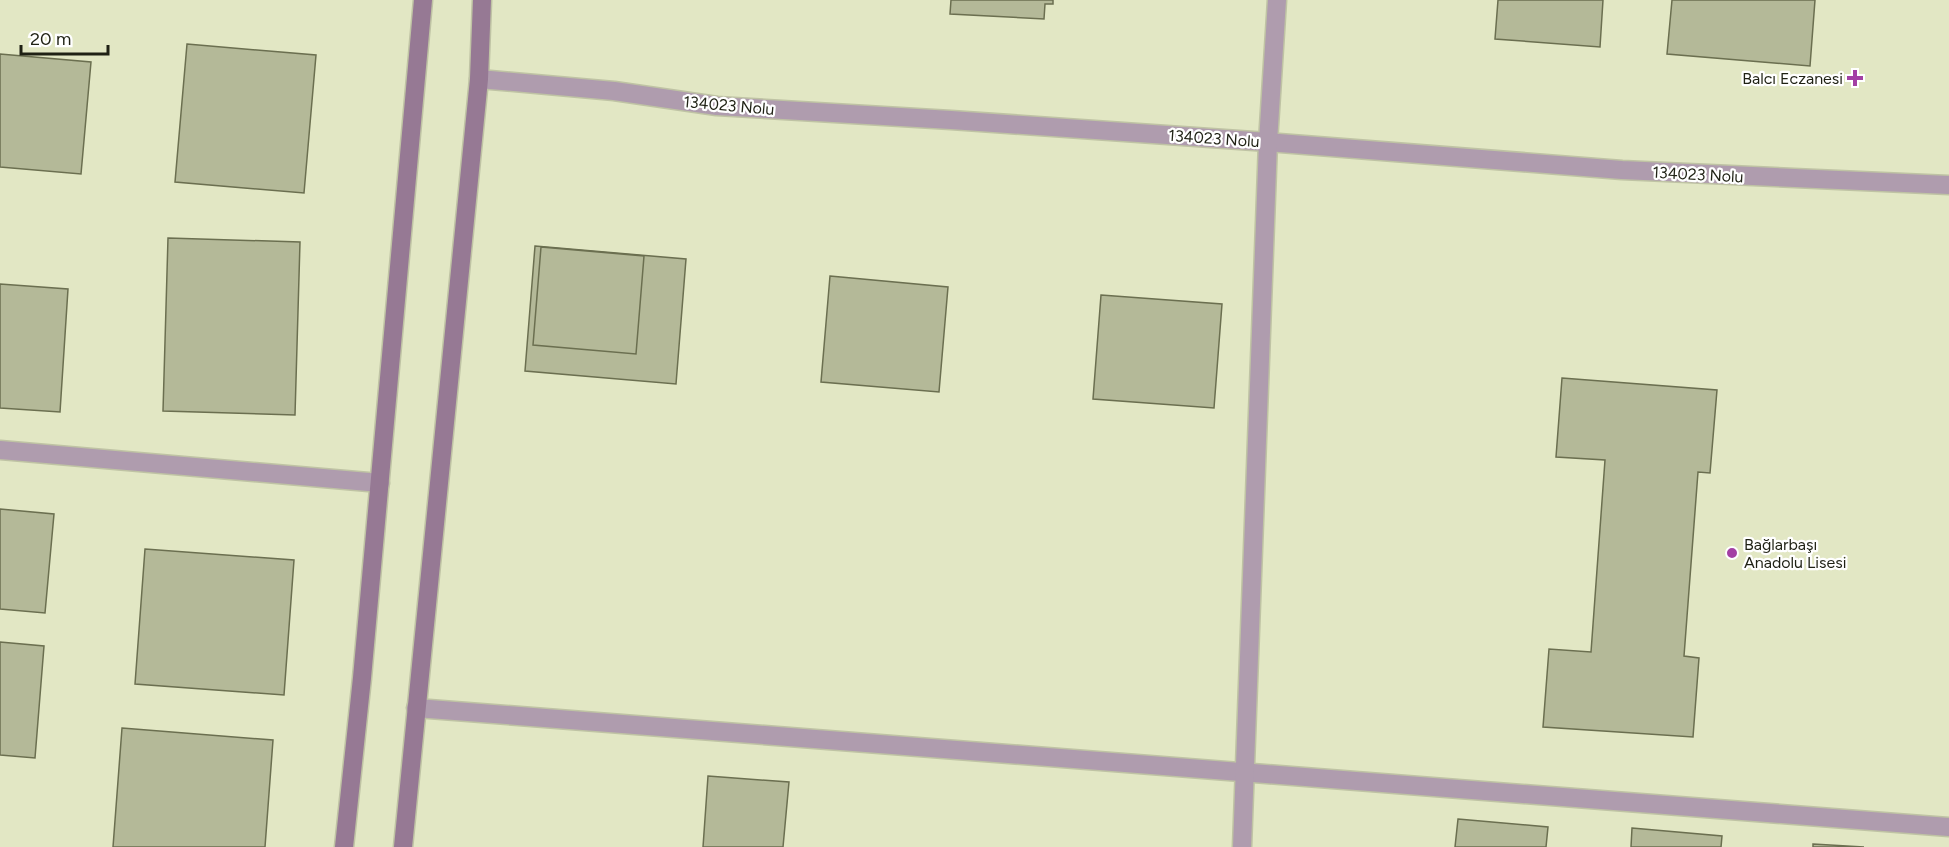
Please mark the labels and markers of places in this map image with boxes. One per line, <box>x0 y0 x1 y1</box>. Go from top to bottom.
place label: Balcı Eczanesi <box>1742 69 1843 88</box>
marker: Balcı Eczanesi <box>1848 71 1862 85</box>
place label: Bağlarbaşı Anadolu Lisesi <box>1744 535 1846 572</box>
marker: Bağlarbaşı Anadolu Lisesi <box>1725 546 1739 560</box>

